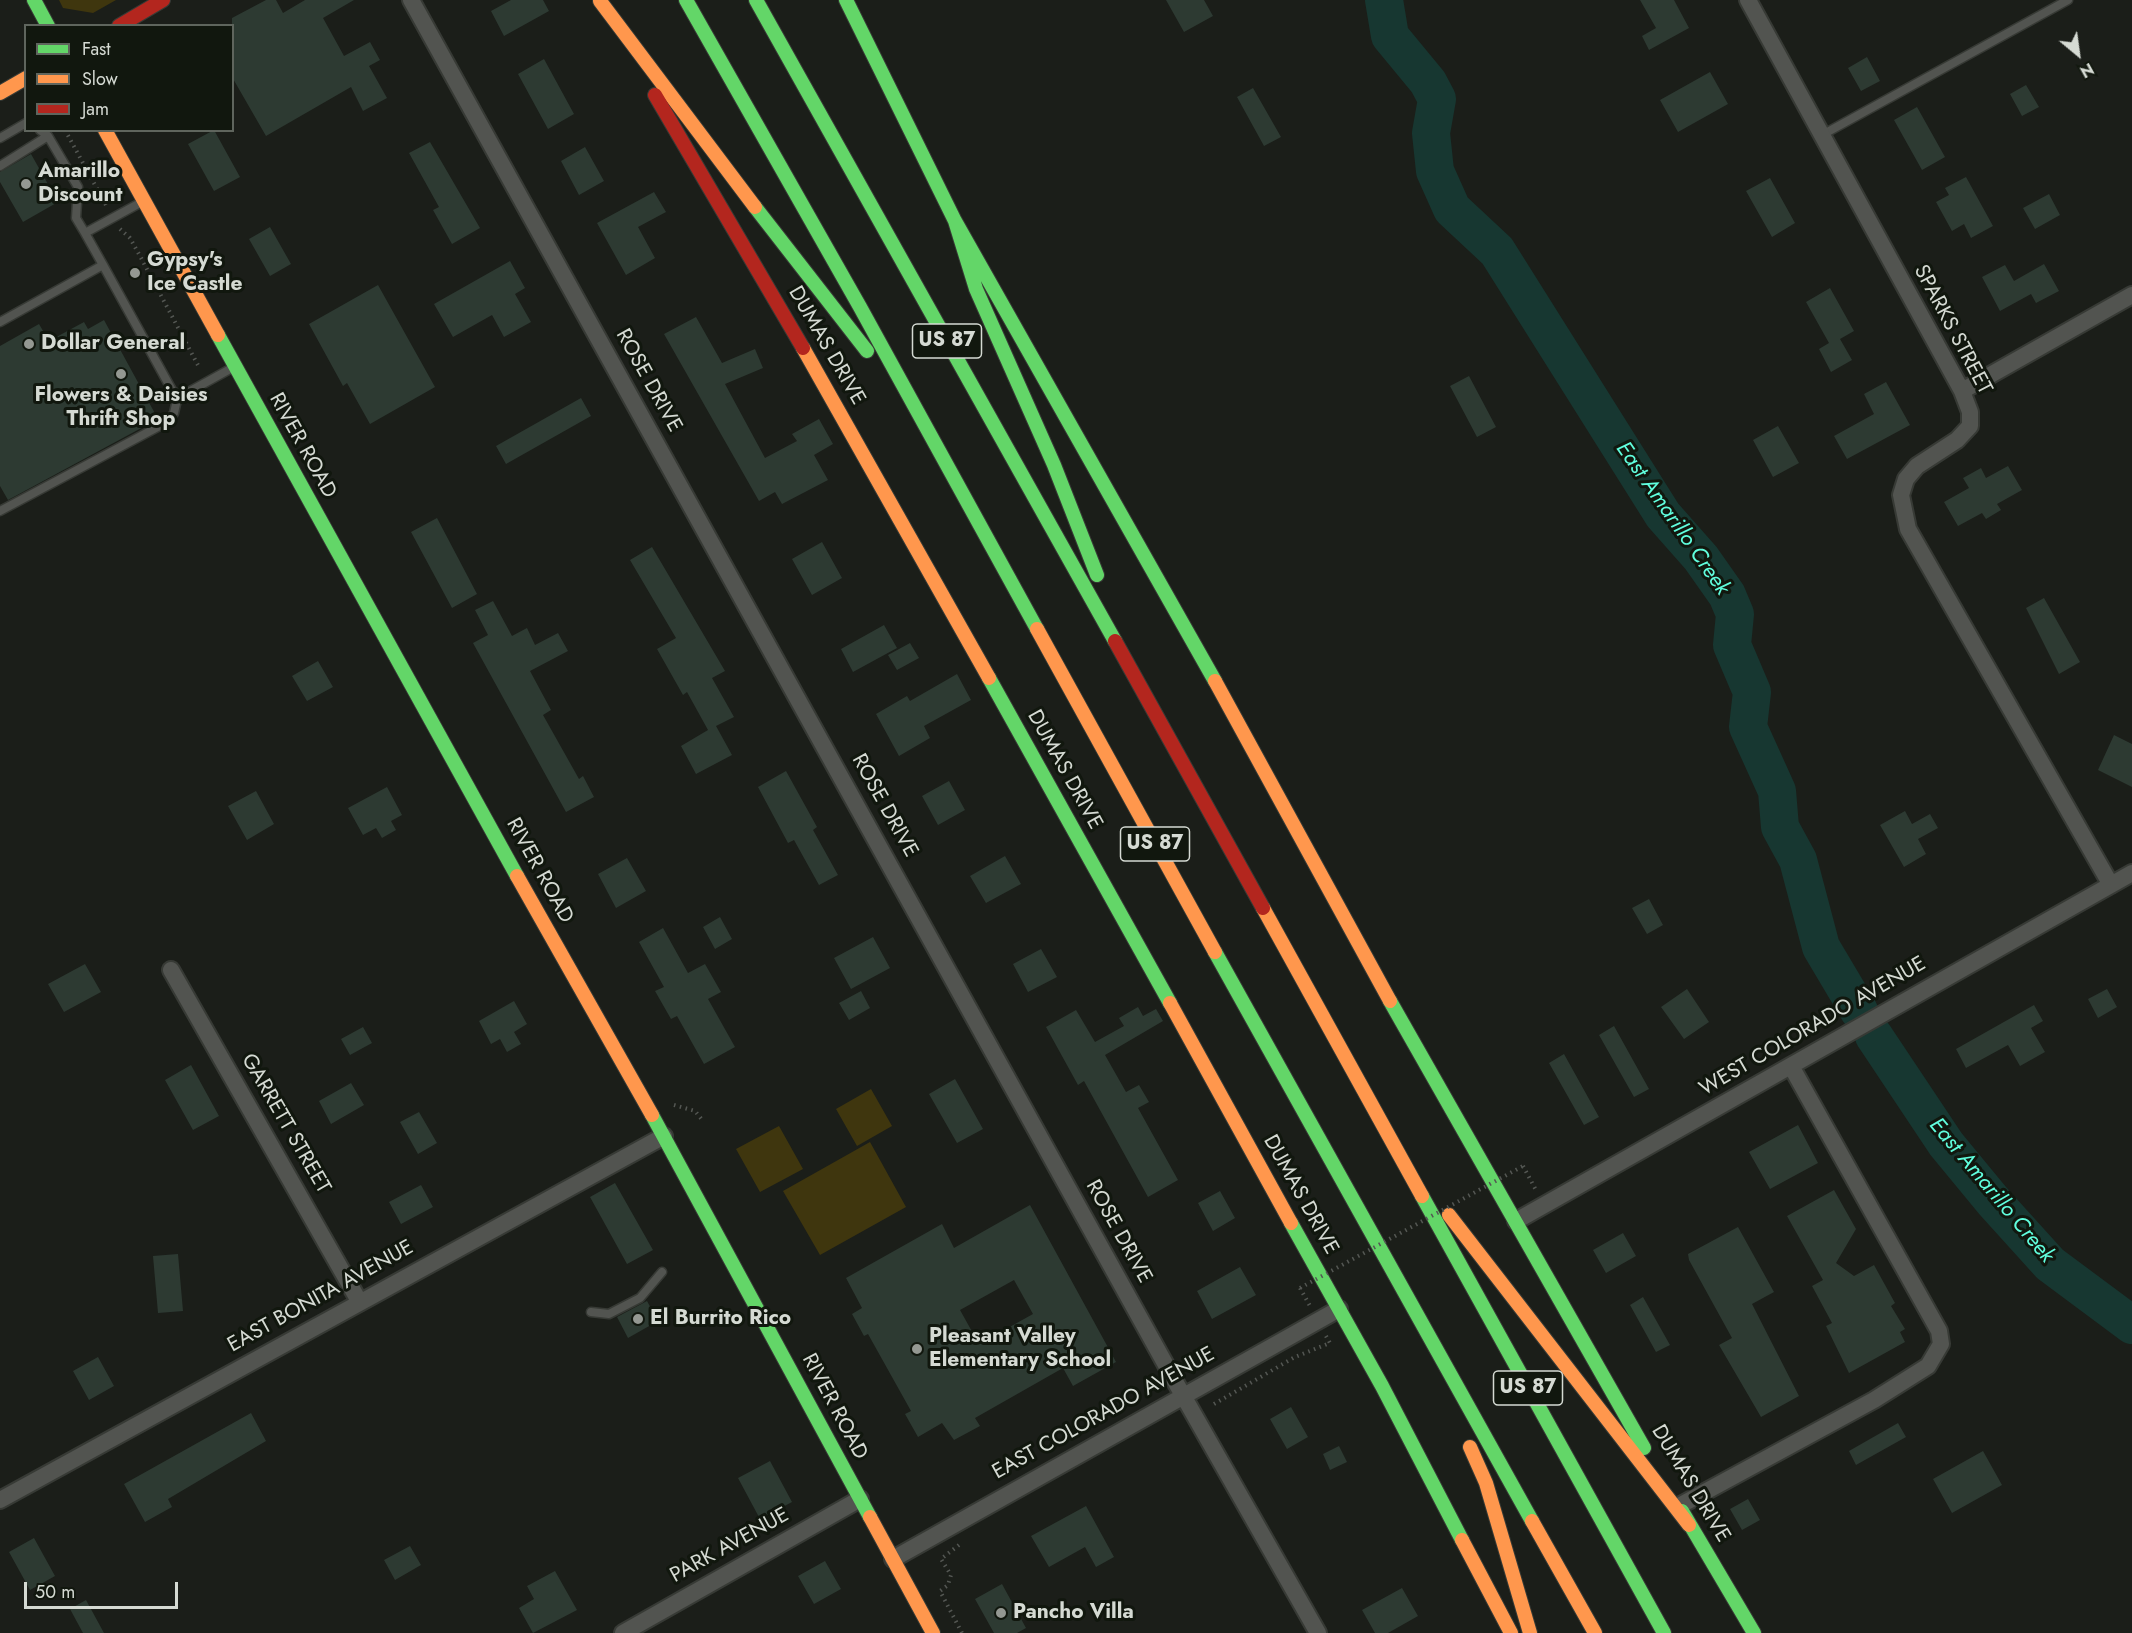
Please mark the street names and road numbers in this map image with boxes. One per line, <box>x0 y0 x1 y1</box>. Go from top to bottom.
street label: SPARKS STREET <box>1907 261 1997 399</box>
street label: DUMAS DRIVE <box>782 282 870 410</box>
road number: US 87 <box>912 324 982 358</box>
street label: ROSE DRIVE <box>609 325 687 437</box>
street label: RIVER ROAD <box>263 389 341 503</box>
street label: DUMAS DRIVE <box>1021 706 1107 834</box>
street label: ROSE DRIVE <box>845 750 923 862</box>
street label: RIVER ROAD <box>500 814 578 928</box>
road number: US 87 <box>1120 827 1190 861</box>
street label: WEST COLORADO AVENUE <box>1695 952 1931 1102</box>
street label: GARRETT STREET <box>235 1050 335 1198</box>
street label: DUMAS DRIVE <box>1257 1131 1343 1259</box>
street label: ROSE DRIVE <box>1079 1176 1157 1288</box>
street label: EAST BONITA AVENUE <box>224 1235 418 1359</box>
street label: EAST COLORADO AVENUE <box>988 1342 1220 1486</box>
street label: RIVER ROAD <box>796 1350 872 1464</box>
road number: US 87 <box>1494 1371 1562 1405</box>
street label: DUMAS DRIVE <box>1645 1421 1735 1547</box>
street label: PARK AVENUE <box>666 1503 794 1589</box>

